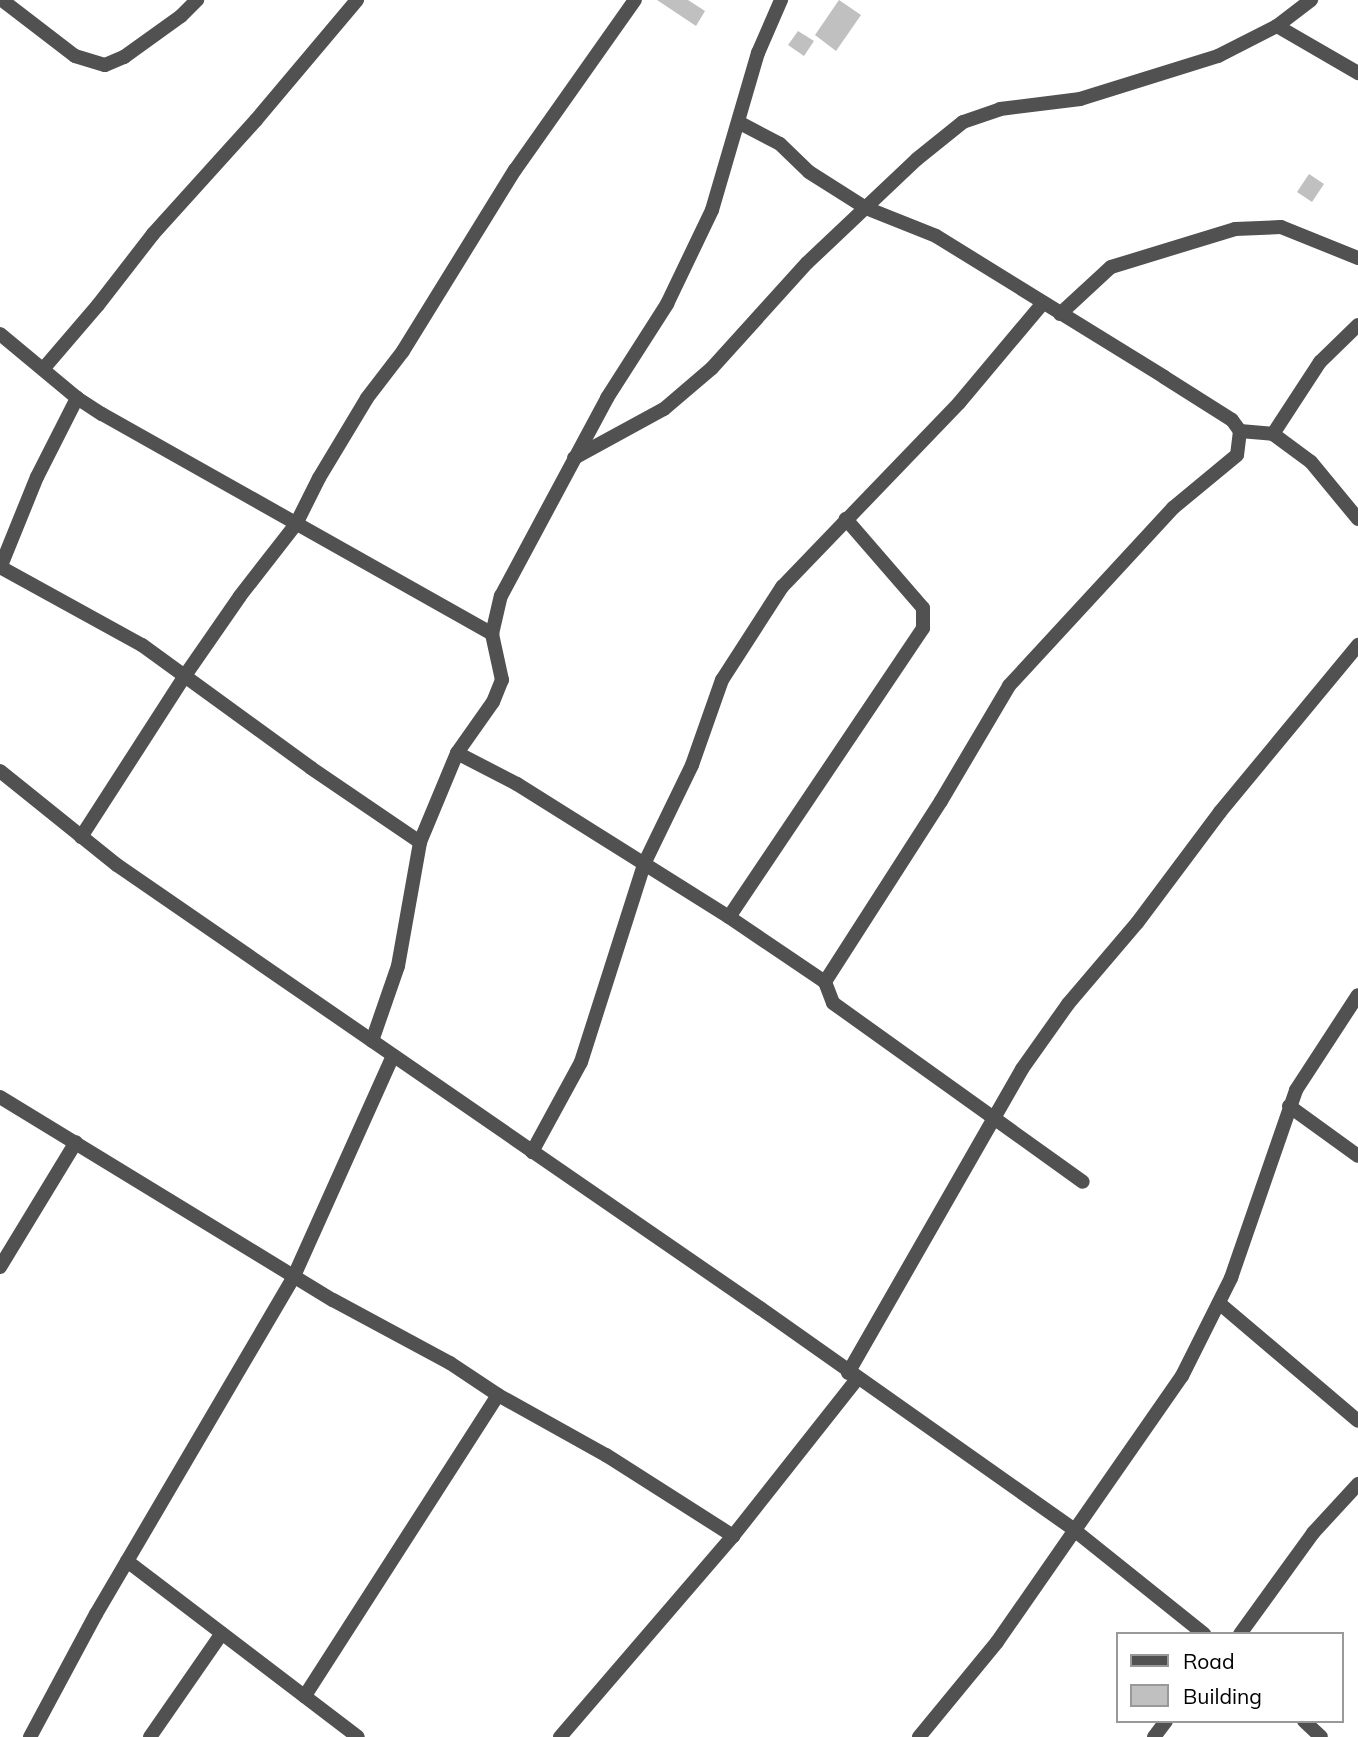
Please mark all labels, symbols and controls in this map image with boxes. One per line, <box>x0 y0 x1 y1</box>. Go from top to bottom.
legend <box>1116 1632 1344 1723</box>
text: Road <box>1183 1648 1234 1674</box>
text: Building <box>1183 1683 1262 1709</box>

